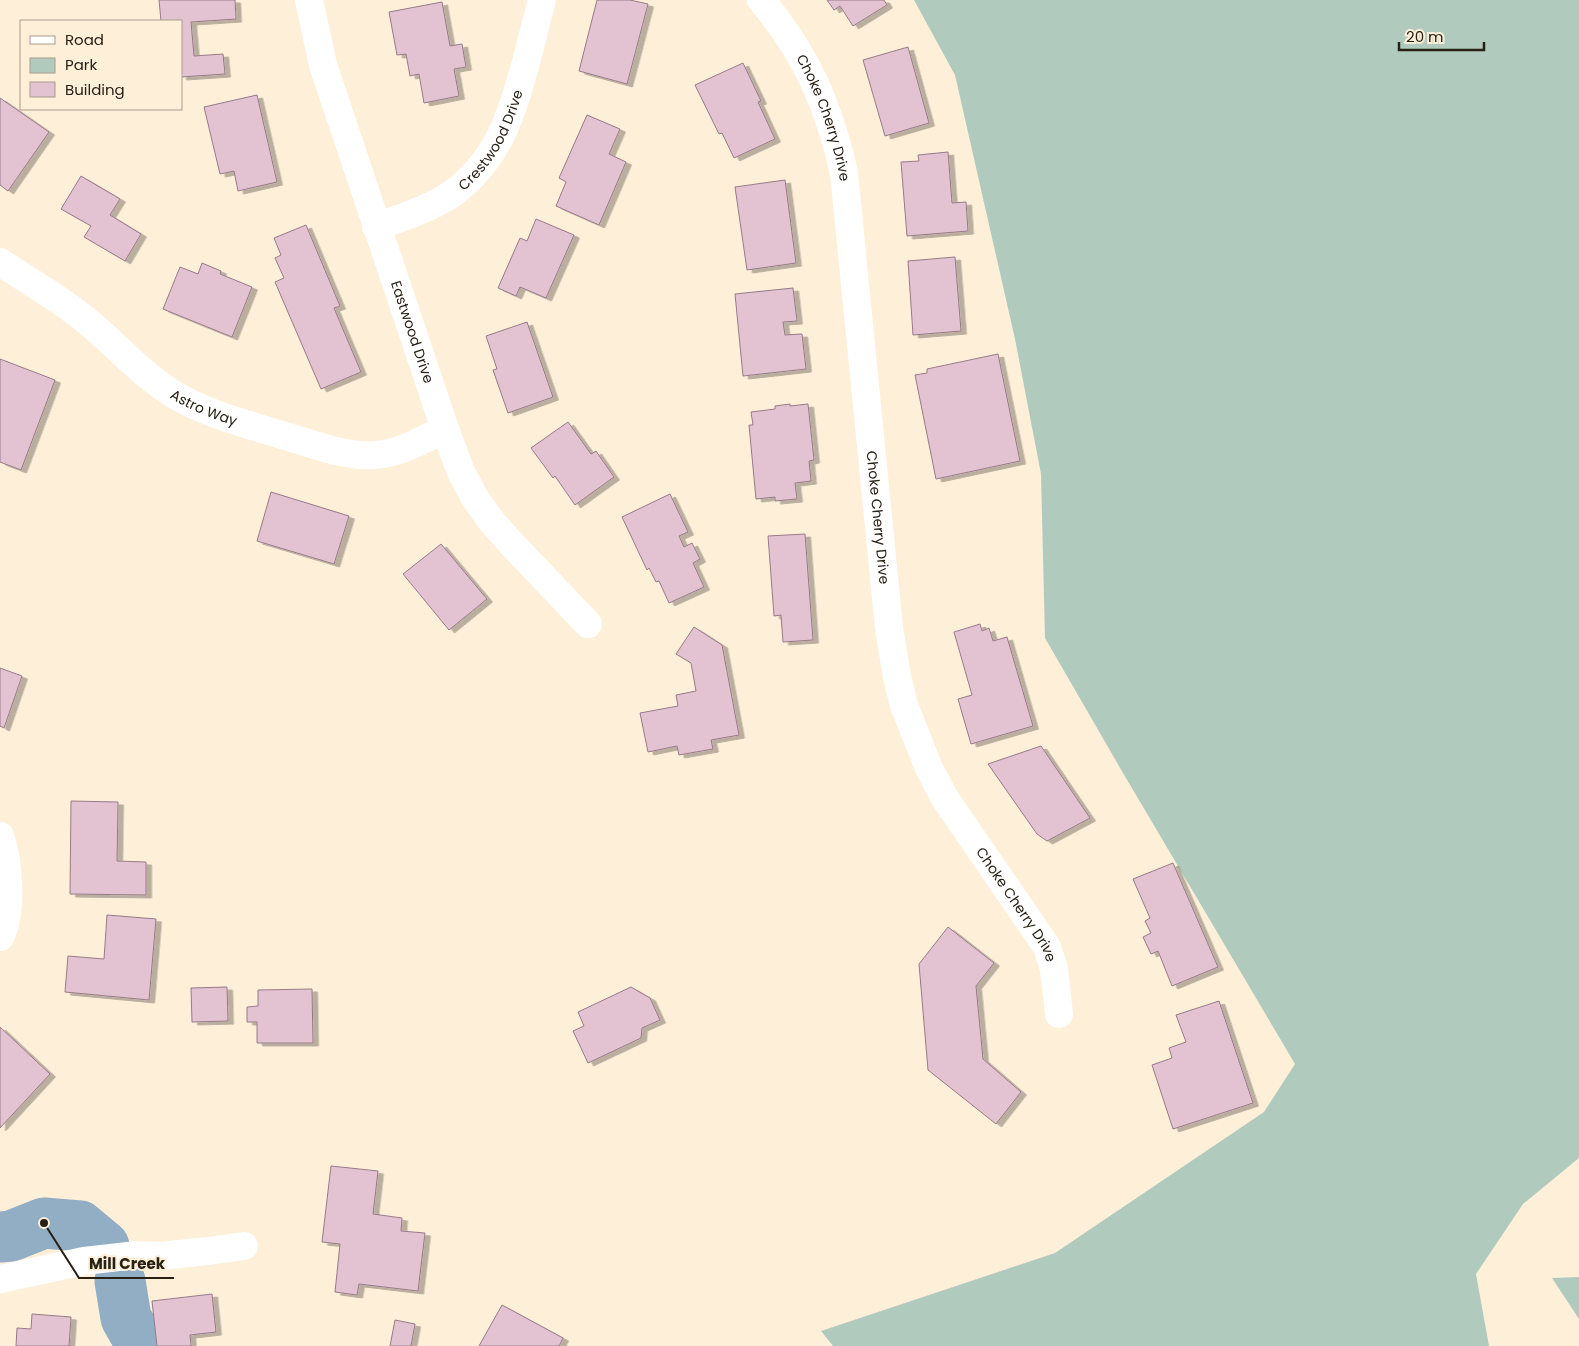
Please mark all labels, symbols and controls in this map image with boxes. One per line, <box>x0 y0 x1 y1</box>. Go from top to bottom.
legend <box>20 20 182 110</box>
scale bar <box>1399 20 1484 52</box>
text: 20 m <box>1406 26 1444 47</box>
text: Road <box>65 29 104 50</box>
street label: Choke Cherry Drive <box>792 50 855 182</box>
text: Park <box>65 54 97 75</box>
text: Building <box>65 79 125 100</box>
street label: Crestwood Drive <box>454 87 528 195</box>
street label: Eastwood Drive <box>386 278 439 386</box>
street label: Astro Way <box>167 384 240 431</box>
street label: Choke Cherry Drive <box>862 450 895 585</box>
street label: Choke Cherry Drive <box>971 843 1061 965</box>
callout: Mill Creek <box>79 1248 174 1278</box>
text: Mill Creek <box>89 1253 166 1274</box>

